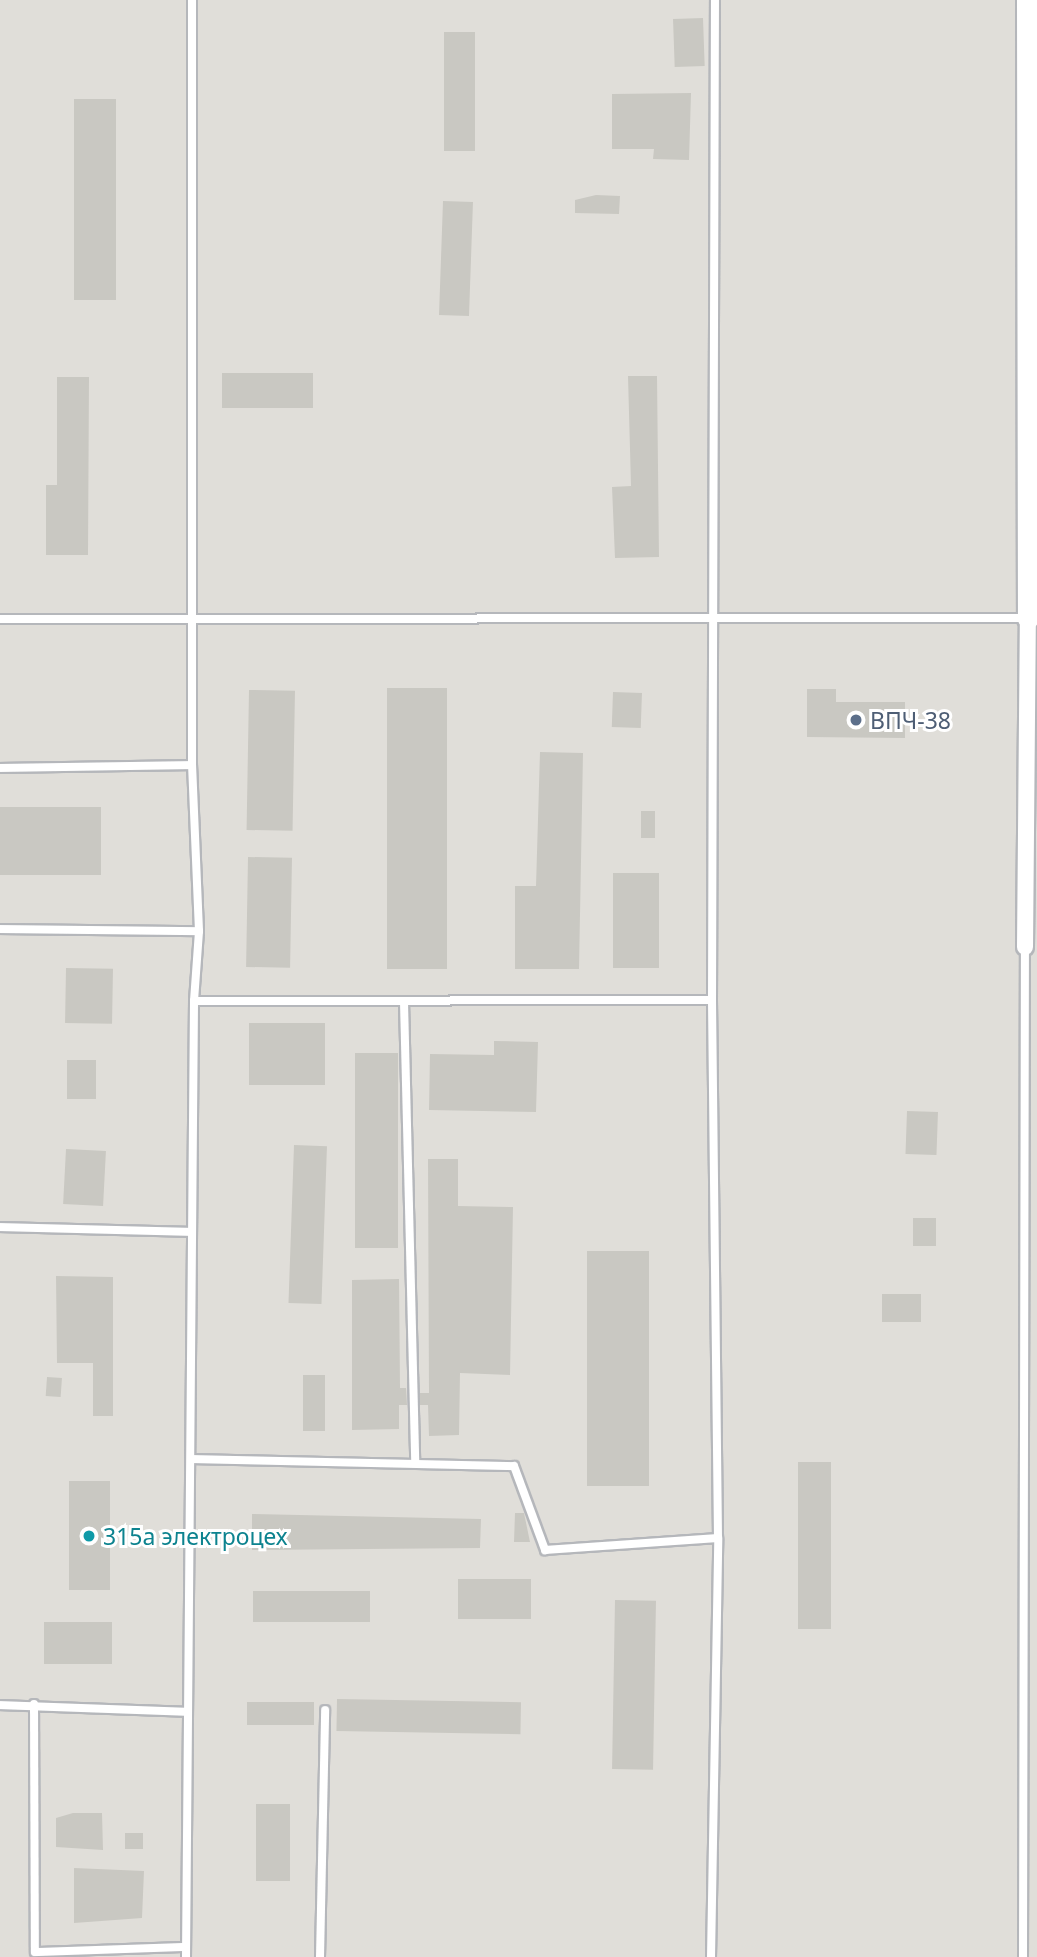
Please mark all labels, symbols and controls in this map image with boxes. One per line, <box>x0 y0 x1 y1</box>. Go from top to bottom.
place label: ВПЧ-38 <box>870 706 951 734</box>
marker: ВПЧ-38 <box>848 712 864 728</box>
place label: 315a электроцех <box>103 1522 287 1550</box>
marker: 315a электроцех <box>81 1528 97 1544</box>

